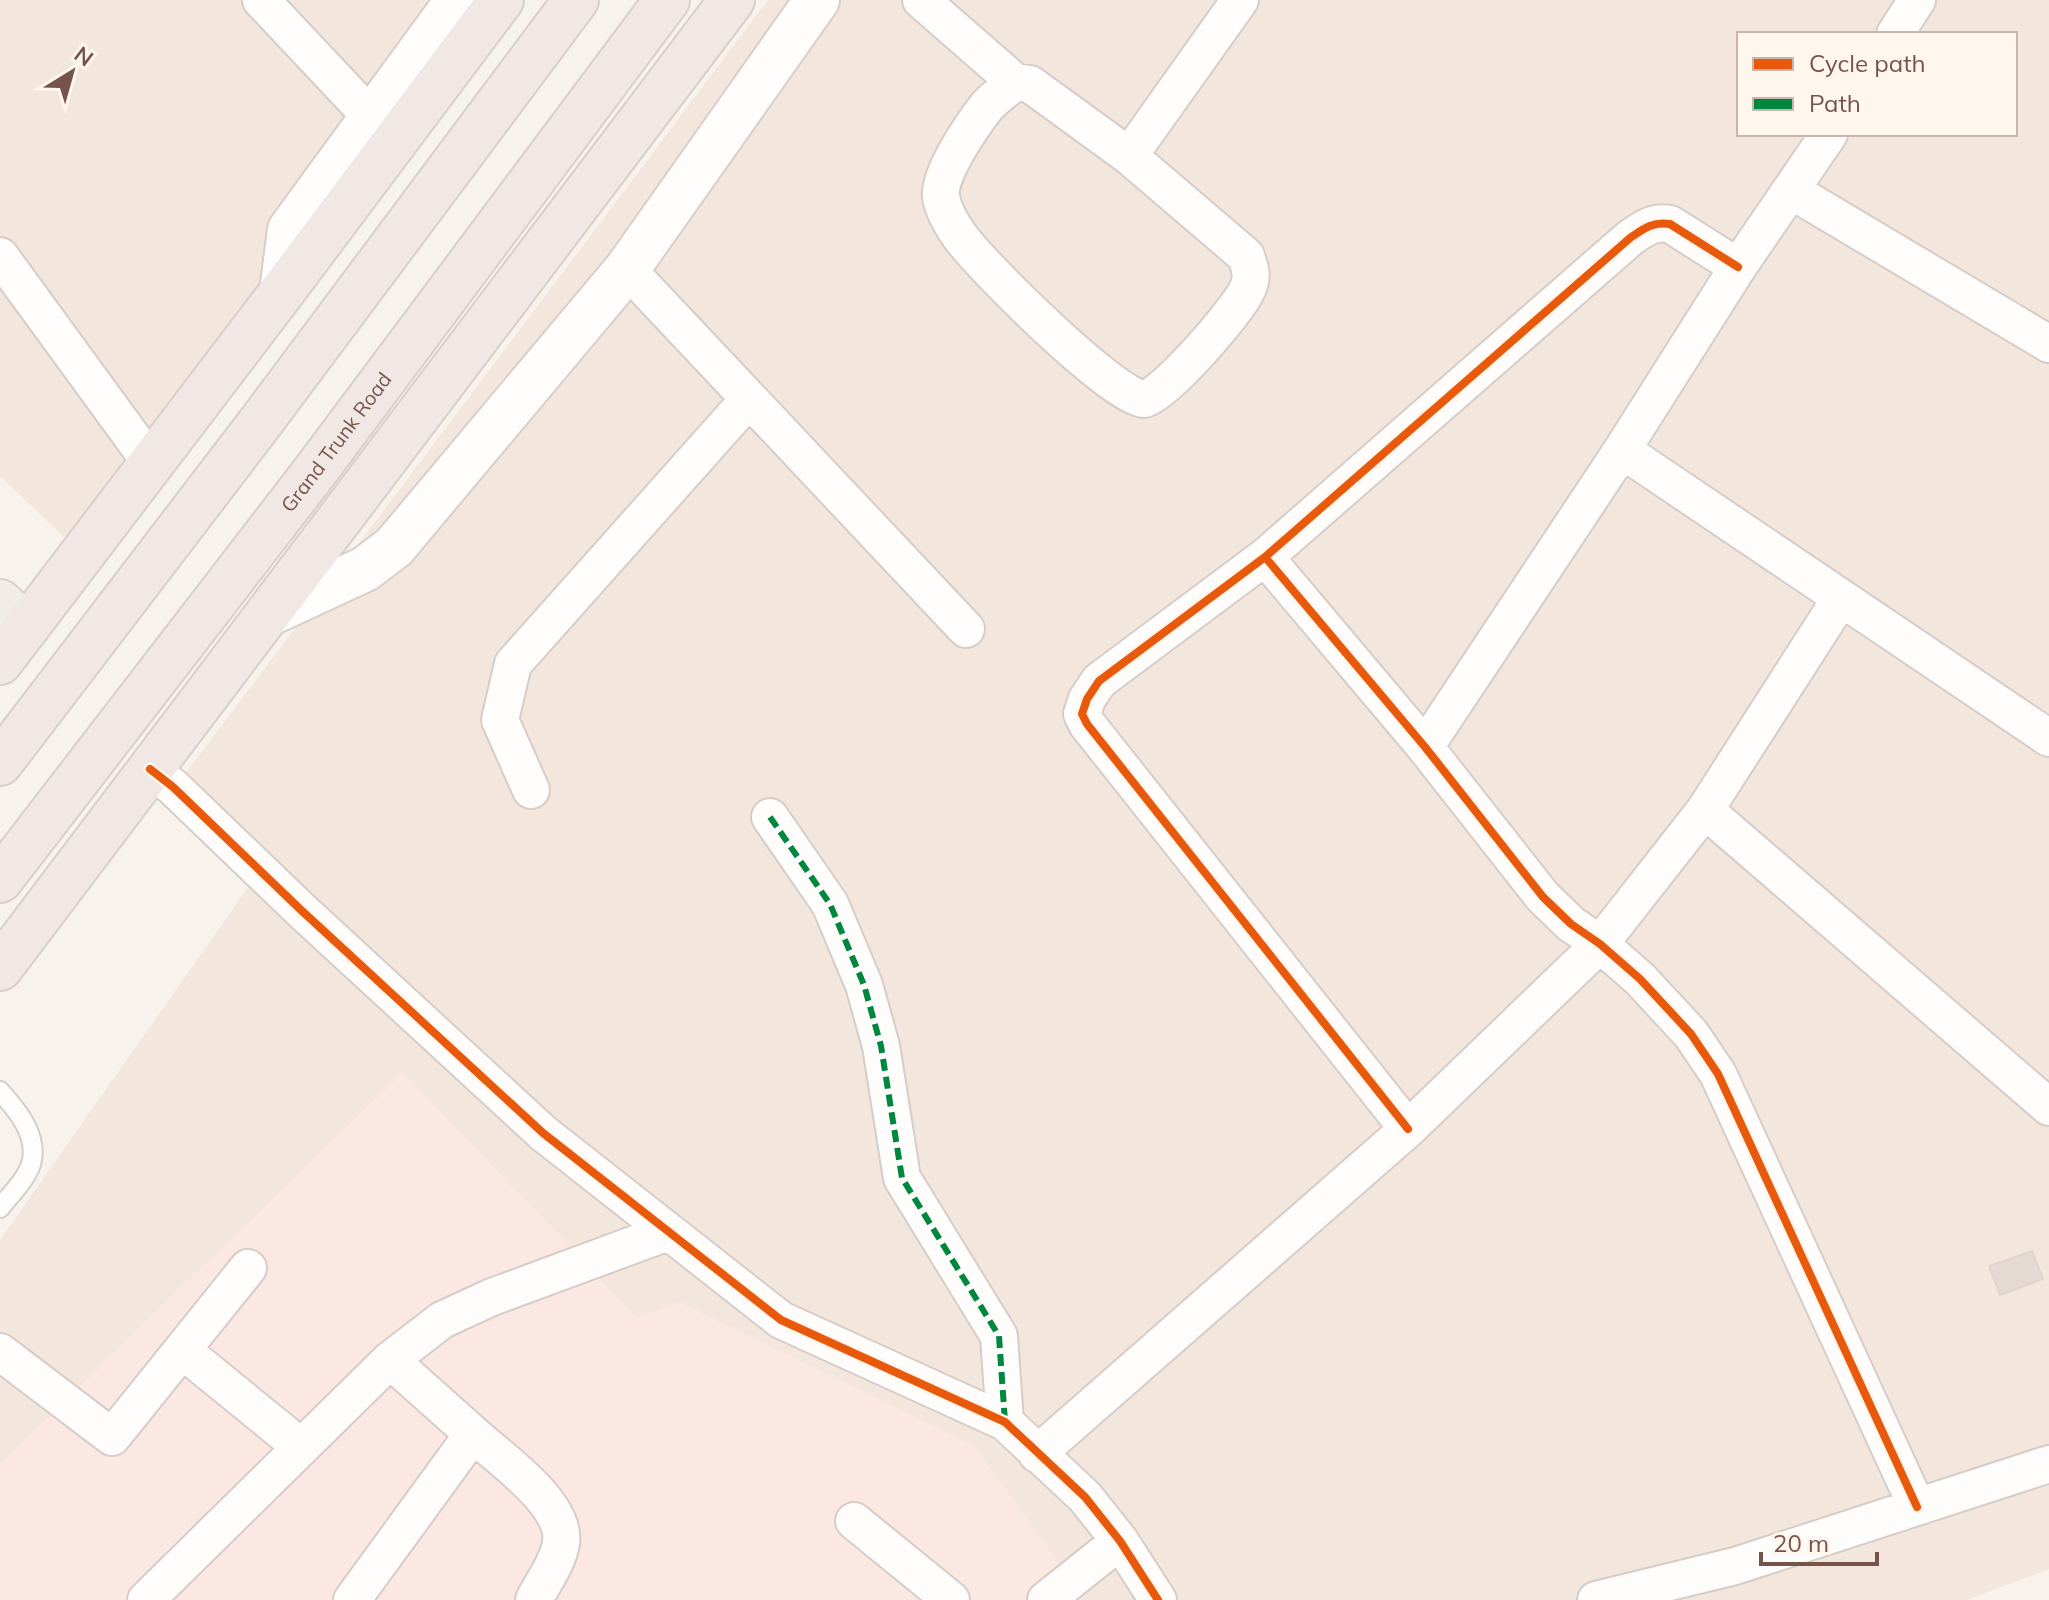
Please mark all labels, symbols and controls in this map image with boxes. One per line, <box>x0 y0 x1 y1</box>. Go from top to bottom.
north arrow <box>32 32 112 112</box>
legend <box>1737 32 2017 136</box>
text: N <box>69 40 99 72</box>
text: Cycle path <box>1809 48 1926 78</box>
text: Path <box>1809 88 1861 118</box>
street label: Grand Trunk Road <box>275 367 397 517</box>
scale bar <box>1761 1516 1877 1566</box>
text: 20 m <box>1773 1528 1829 1558</box>

